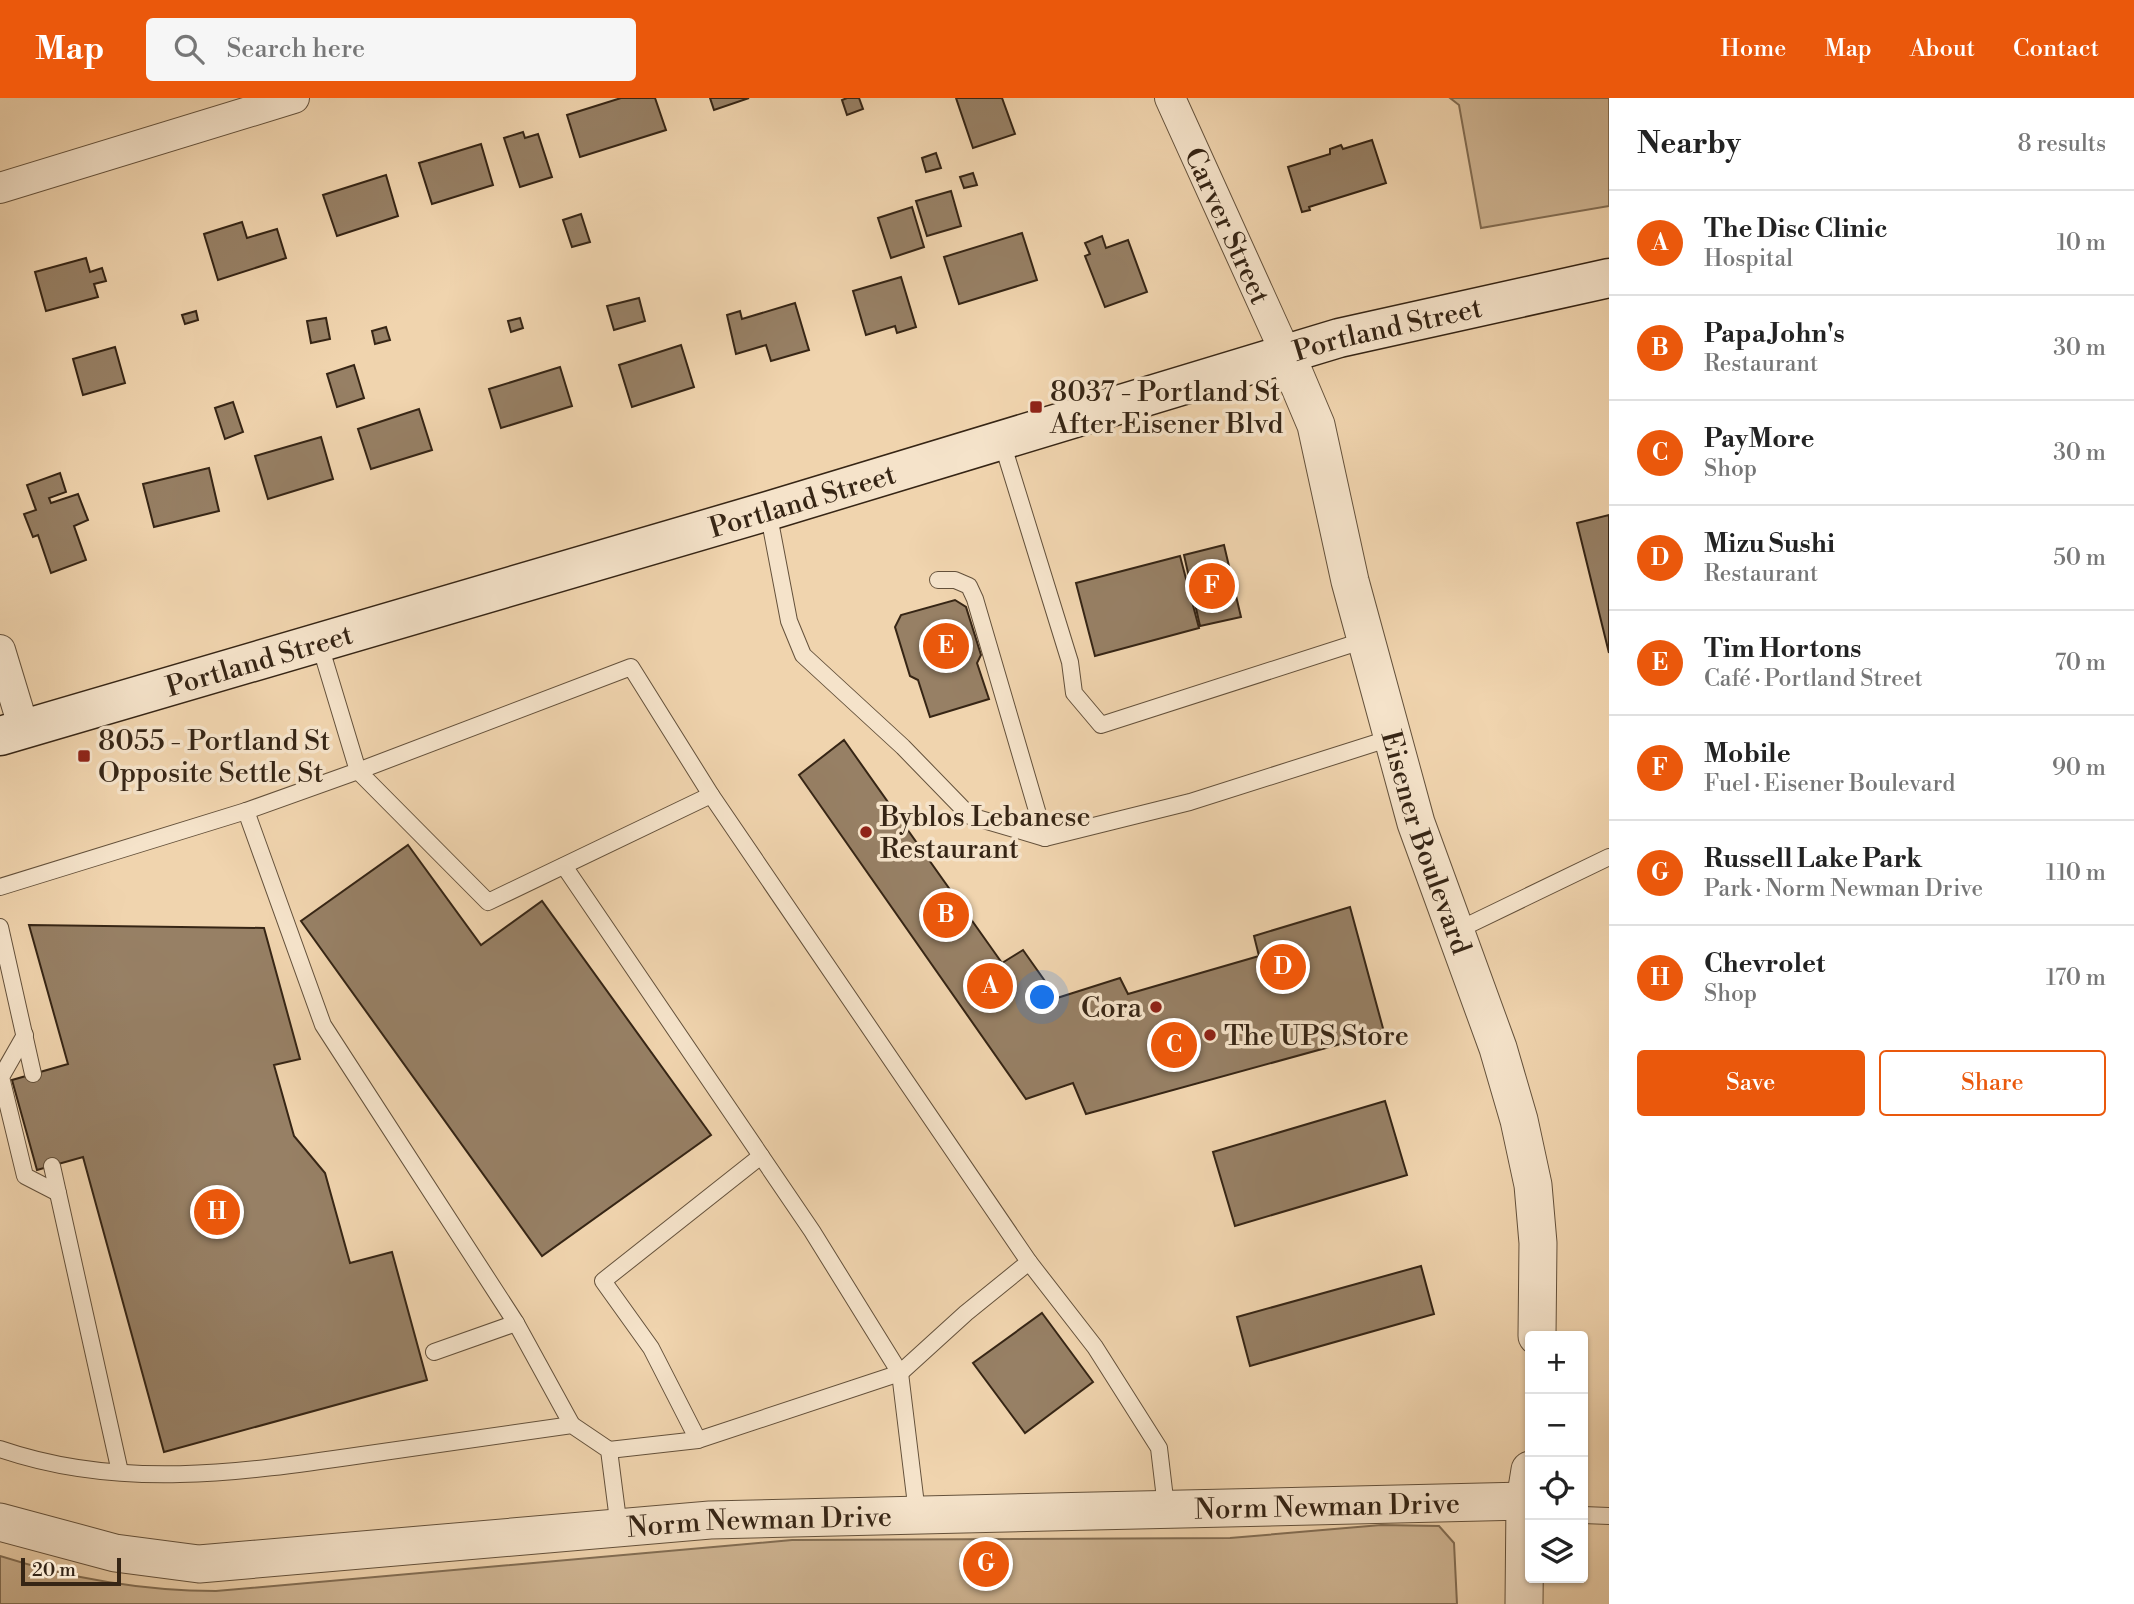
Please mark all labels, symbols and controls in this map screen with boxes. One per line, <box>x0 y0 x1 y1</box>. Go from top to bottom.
search box <box>146 18 636 81</box>
text: Map <box>35 29 104 70</box>
icon: search <box>170 30 208 68</box>
text: Search here <box>226 33 365 65</box>
text: Home <box>1721 34 1786 64</box>
text: Map <box>1824 34 1872 64</box>
text: About <box>1910 34 1975 64</box>
text: Contact <box>2013 34 2099 64</box>
text: Nearby <box>1637 125 1741 163</box>
text: 8 results <box>2018 130 2106 158</box>
street label: Carver Street <box>1176 142 1277 310</box>
text: The Disc Clinic <box>1704 213 1888 245</box>
text: A <box>1652 229 1668 257</box>
text: 10 m <box>2057 229 2106 257</box>
text: Hospital <box>1704 245 1793 273</box>
street label: Portland Street <box>1289 291 1485 370</box>
text: Papa John's <box>1704 318 1845 350</box>
text: B <box>1651 334 1669 362</box>
text: 30 m <box>2053 334 2106 362</box>
text: Restaurant <box>1704 350 1818 378</box>
place label: 8037 - Portland St After Eisener Blvd <box>1049 375 1283 442</box>
marker: 8037 - Portland St After Eisener Blvd <box>1028 399 1044 415</box>
text: PayMore <box>1704 423 1814 455</box>
text: C <box>1652 439 1668 467</box>
text: 30 m <box>2053 439 2106 467</box>
text: Shop <box>1704 455 1757 483</box>
street label: Portland Street <box>705 457 900 546</box>
text: Mizu Sushi <box>1704 528 1835 560</box>
text: D <box>1651 544 1669 572</box>
text: 50 m <box>2053 544 2106 572</box>
pin: F <box>1189 560 1235 612</box>
text: Restaurant <box>1704 560 1818 588</box>
street label: Portland Street <box>162 618 357 705</box>
pin: E <box>923 620 969 672</box>
text: Tim Hortons <box>1704 633 1861 665</box>
text: E <box>1652 649 1668 677</box>
text: 70 m <box>2055 649 2106 677</box>
text: Café · Portland Street <box>1704 665 1923 693</box>
place label: 8055 - Portland St Opposite Settle St <box>98 724 330 791</box>
street label: Eisener Boulevard <box>1373 727 1478 959</box>
text: Mobile <box>1704 738 1791 770</box>
marker: 8055 - Portland St Opposite Settle St <box>76 748 92 764</box>
text: F <box>1652 754 1668 782</box>
text: 90 m <box>2052 754 2106 782</box>
text: Fuel · Eisener Boulevard <box>1704 770 1955 798</box>
place label: Byblos Lebanese Restaurant <box>879 800 1091 867</box>
marker: Byblos Lebanese Restaurant <box>858 824 874 840</box>
text: Russell Lake Park <box>1704 843 1922 875</box>
text: G <box>1651 859 1669 887</box>
text: 110 m <box>2046 859 2106 887</box>
text: Park · Norm Newman Drive <box>1704 875 1983 903</box>
pin: B <box>923 889 969 941</box>
pin: D <box>1260 941 1306 993</box>
text: Chevrolet <box>1704 948 1825 980</box>
pin: A <box>967 960 1013 1012</box>
text: H <box>1651 964 1670 992</box>
text: 170 m <box>2046 964 2106 992</box>
your location <box>1025 980 1059 1014</box>
text: Shop <box>1704 980 1757 1008</box>
place label: Cora <box>1081 991 1143 1026</box>
marker: Cora <box>1148 999 1164 1015</box>
pin: C <box>1151 1019 1197 1071</box>
place label: The UPS Store <box>1224 1019 1409 1054</box>
marker: The UPS Store <box>1202 1027 1218 1043</box>
button: Save <box>1637 1050 1865 1116</box>
button: Share <box>1879 1050 2106 1116</box>
pin: H <box>194 1186 240 1238</box>
map controls <box>1525 1331 1588 1583</box>
button: + <box>1525 1331 1588 1394</box>
button: − <box>1525 1394 1588 1457</box>
button: locate <box>1525 1457 1588 1520</box>
street label: Norm Newman Drive <box>1194 1487 1460 1528</box>
street label: Norm Newman Drive <box>625 1500 892 1546</box>
button: layers <box>1525 1520 1588 1583</box>
pin: G <box>963 1538 1009 1590</box>
scale bar <box>21 1555 121 1587</box>
text: 20 m <box>32 1558 76 1582</box>

